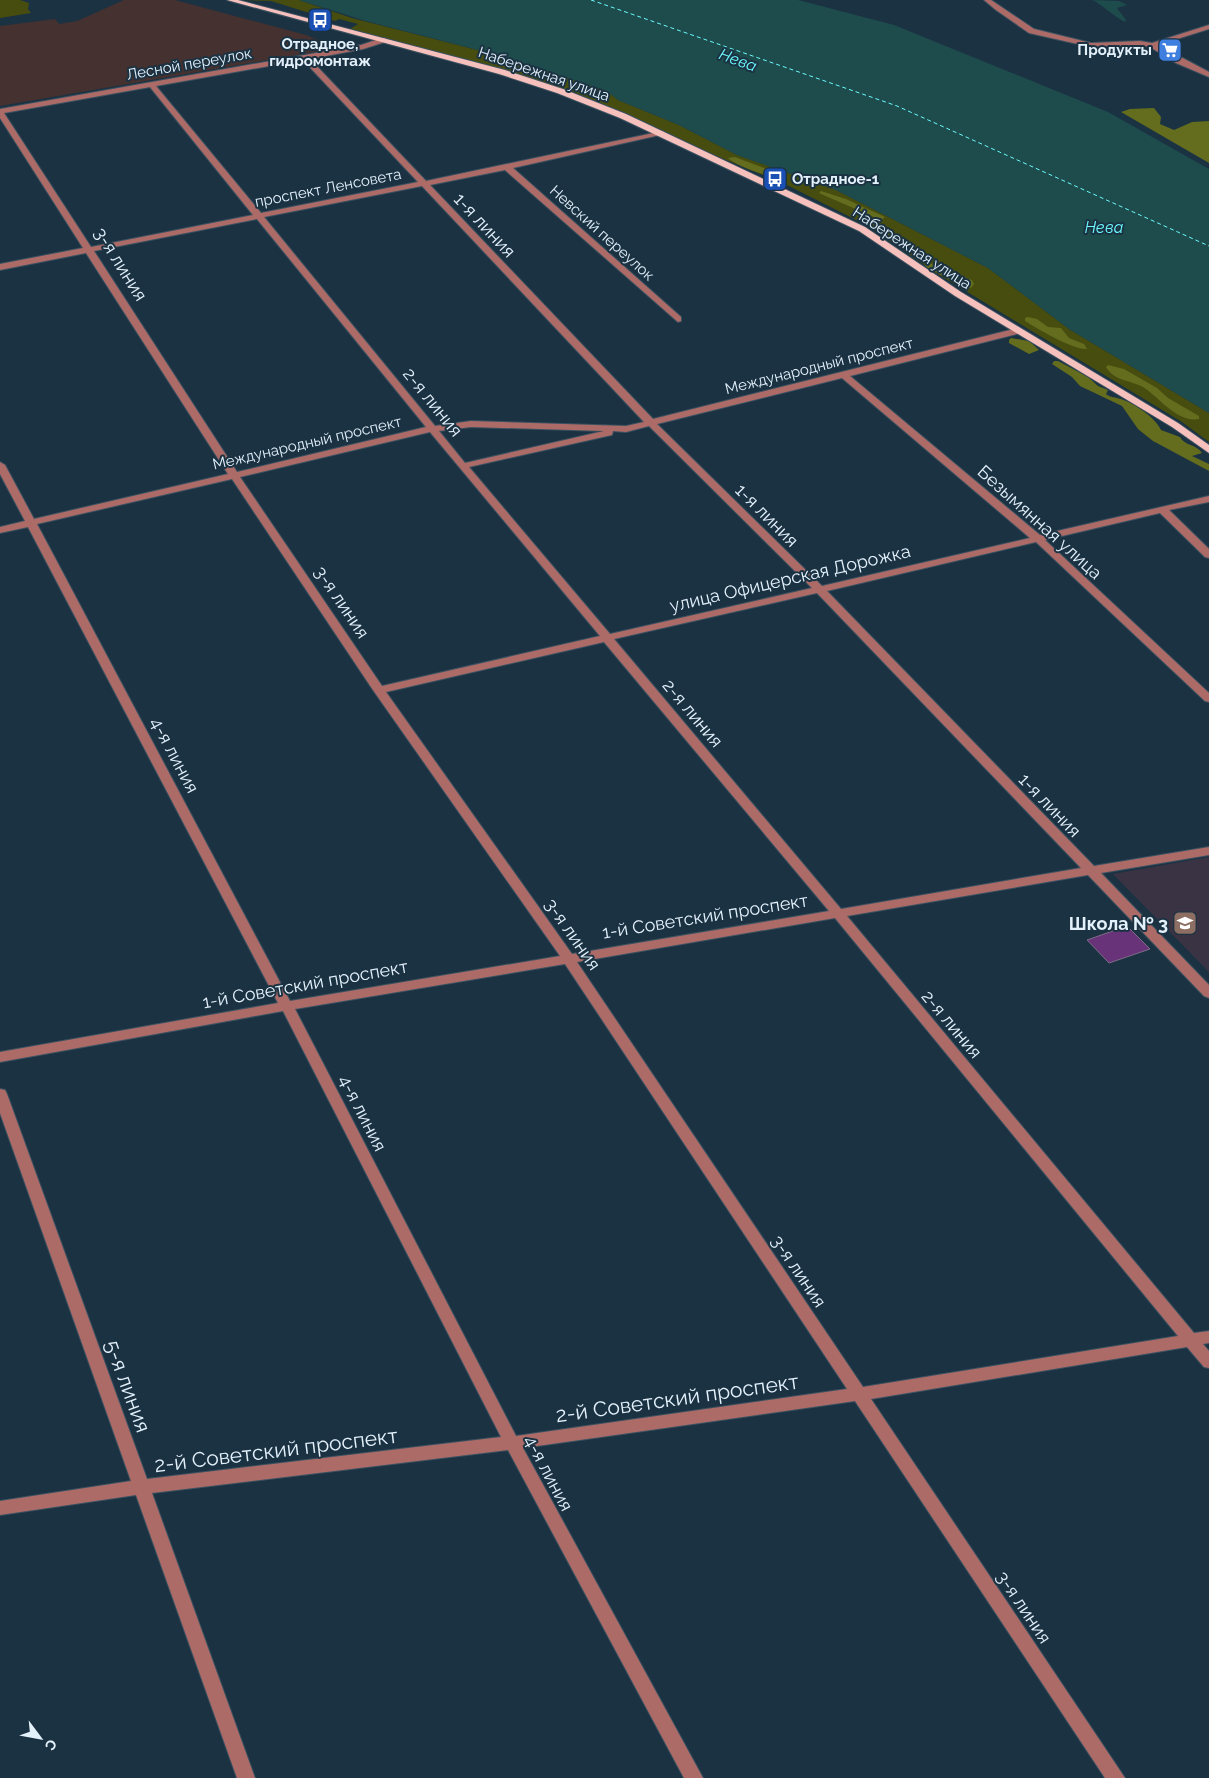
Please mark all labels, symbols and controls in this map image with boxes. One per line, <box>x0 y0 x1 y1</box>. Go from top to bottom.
bus stop icon: Отрадное, гидромонтаж <box>307 7 333 33</box>
place label: Отрадное, гидромонтаж <box>269 35 371 70</box>
supermarket icon: Продукты <box>1157 37 1183 63</box>
place label: Продукты <box>1077 41 1152 59</box>
street label: Набережная улица <box>476 43 612 105</box>
street label: Лесной переулок <box>125 44 253 84</box>
water label: Нева <box>717 44 760 76</box>
street label: проспект Ленсовета <box>253 165 403 211</box>
bus stop icon: Отрадное-1 <box>762 166 788 192</box>
place label: Отрадное-1 <box>792 170 880 188</box>
street label: Невский переулок <box>546 181 658 285</box>
street label: 1-я линия <box>450 188 520 262</box>
street label: Набережная улица <box>849 203 975 293</box>
water label: Нева <box>1085 218 1124 237</box>
street label: 3-я линия <box>90 223 152 305</box>
street label: Международный проспект <box>723 334 915 398</box>
street label: 2-я линия <box>399 363 467 441</box>
street label: Международный проспект <box>211 413 403 473</box>
street label: Безымянная улица <box>974 461 1106 583</box>
street label: 1-я линия <box>731 479 803 551</box>
street label: улица Офицерская Дорожка <box>667 540 913 616</box>
street label: 3-я линия <box>310 562 374 642</box>
street label: 2-я линия <box>658 675 728 751</box>
street label: 4-я линия <box>146 714 204 796</box>
street label: 1-я линия <box>1014 769 1086 841</box>
street label: 1-й Советский проспект <box>601 889 810 943</box>
street label: 3-я линия <box>541 894 605 974</box>
school or university icon: Школа № 3 <box>1172 910 1198 936</box>
place label: Школа № 3 <box>1069 913 1168 934</box>
street label: 1-й Советский проспект <box>201 956 410 1012</box>
street label: 2-я линия <box>917 986 987 1062</box>
street label: 4-я линия <box>335 1071 391 1155</box>
street label: 3-я линия <box>767 1231 831 1311</box>
street label: 5-я линия <box>100 1336 156 1436</box>
street label: 2-й Советский проспект <box>554 1369 800 1427</box>
street label: 2-й Советский проспект <box>153 1423 399 1477</box>
street label: 4-я линия <box>520 1432 578 1514</box>
street label: 3-я линия <box>992 1567 1056 1647</box>
north arrow <box>15 1713 65 1763</box>
text: С <box>41 1737 60 1754</box>

